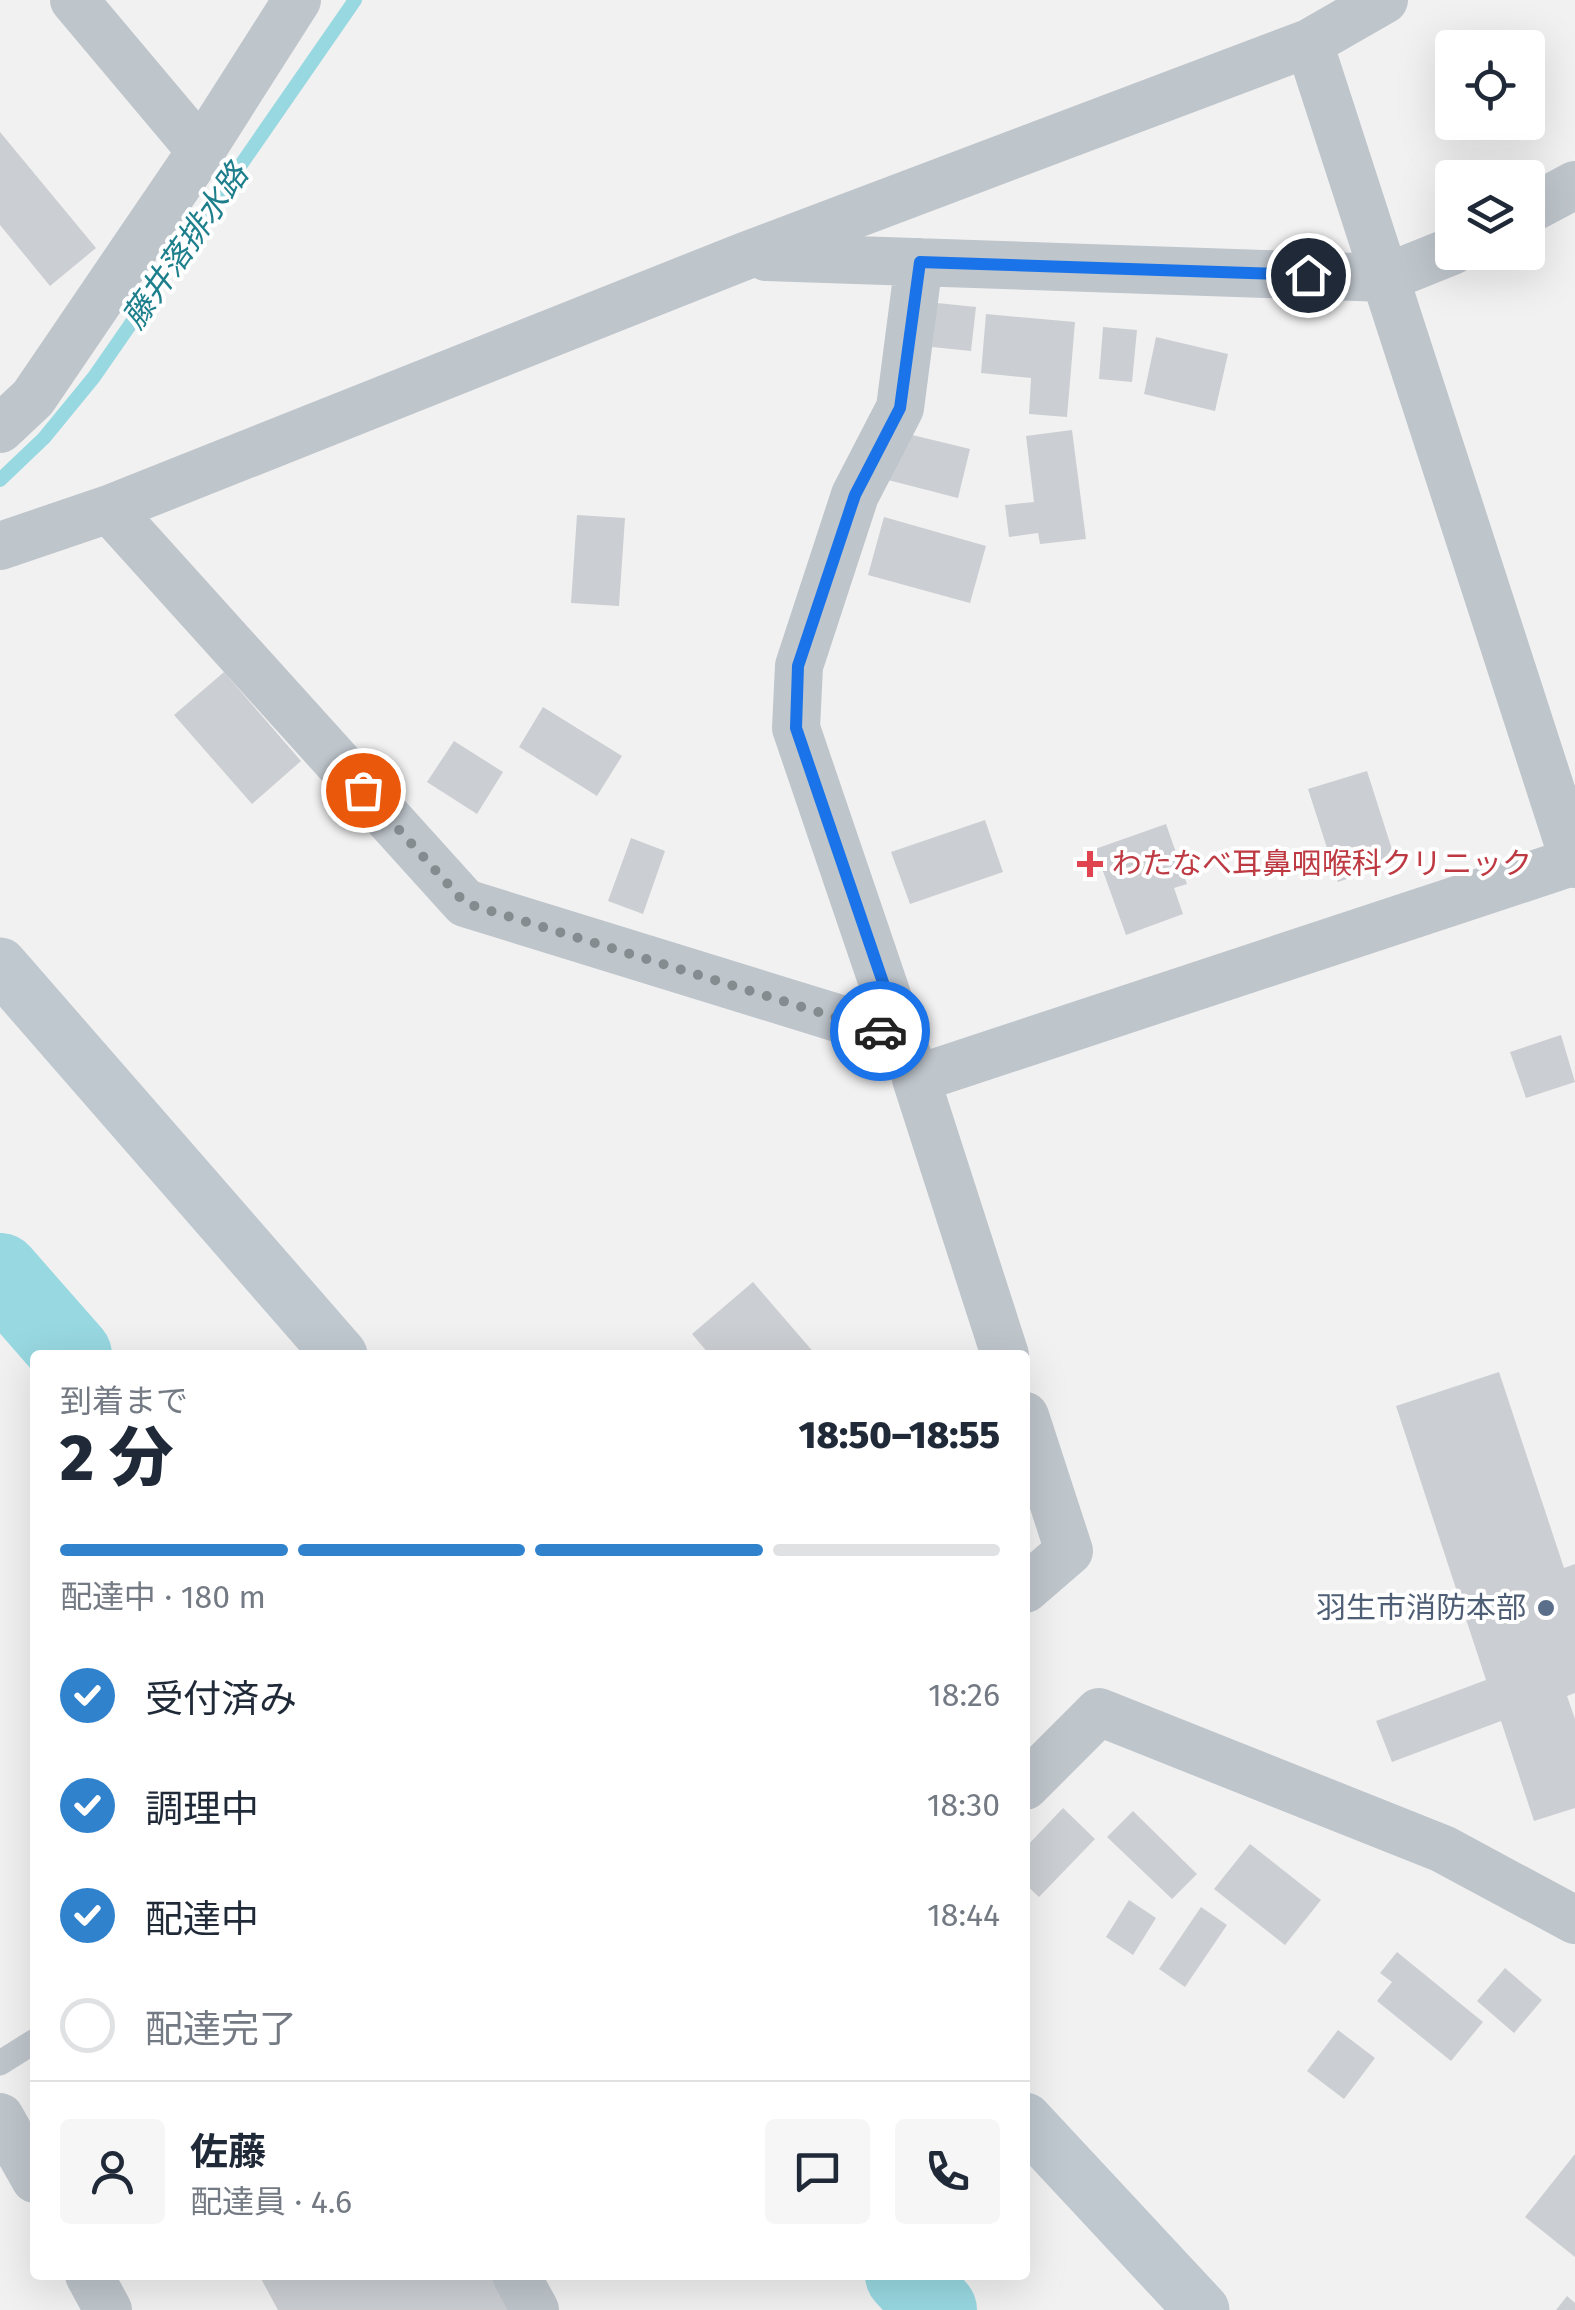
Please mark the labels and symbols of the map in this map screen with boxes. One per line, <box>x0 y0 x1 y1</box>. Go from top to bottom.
water label: 藤井落排水路 <box>114 154 257 336</box>
pin <box>1266 233 1351 318</box>
pin <box>321 748 406 833</box>
place label: わたなべ耳鼻咽喉科クリニック <box>1112 846 1532 882</box>
marker: わたなべ耳鼻咽喉科クリニック <box>1077 851 1103 877</box>
courier <box>830 981 930 1081</box>
place label: 羽生市消防本部 <box>1316 1590 1526 1626</box>
marker: 羽生市消防本部 <box>1535 1597 1557 1619</box>

